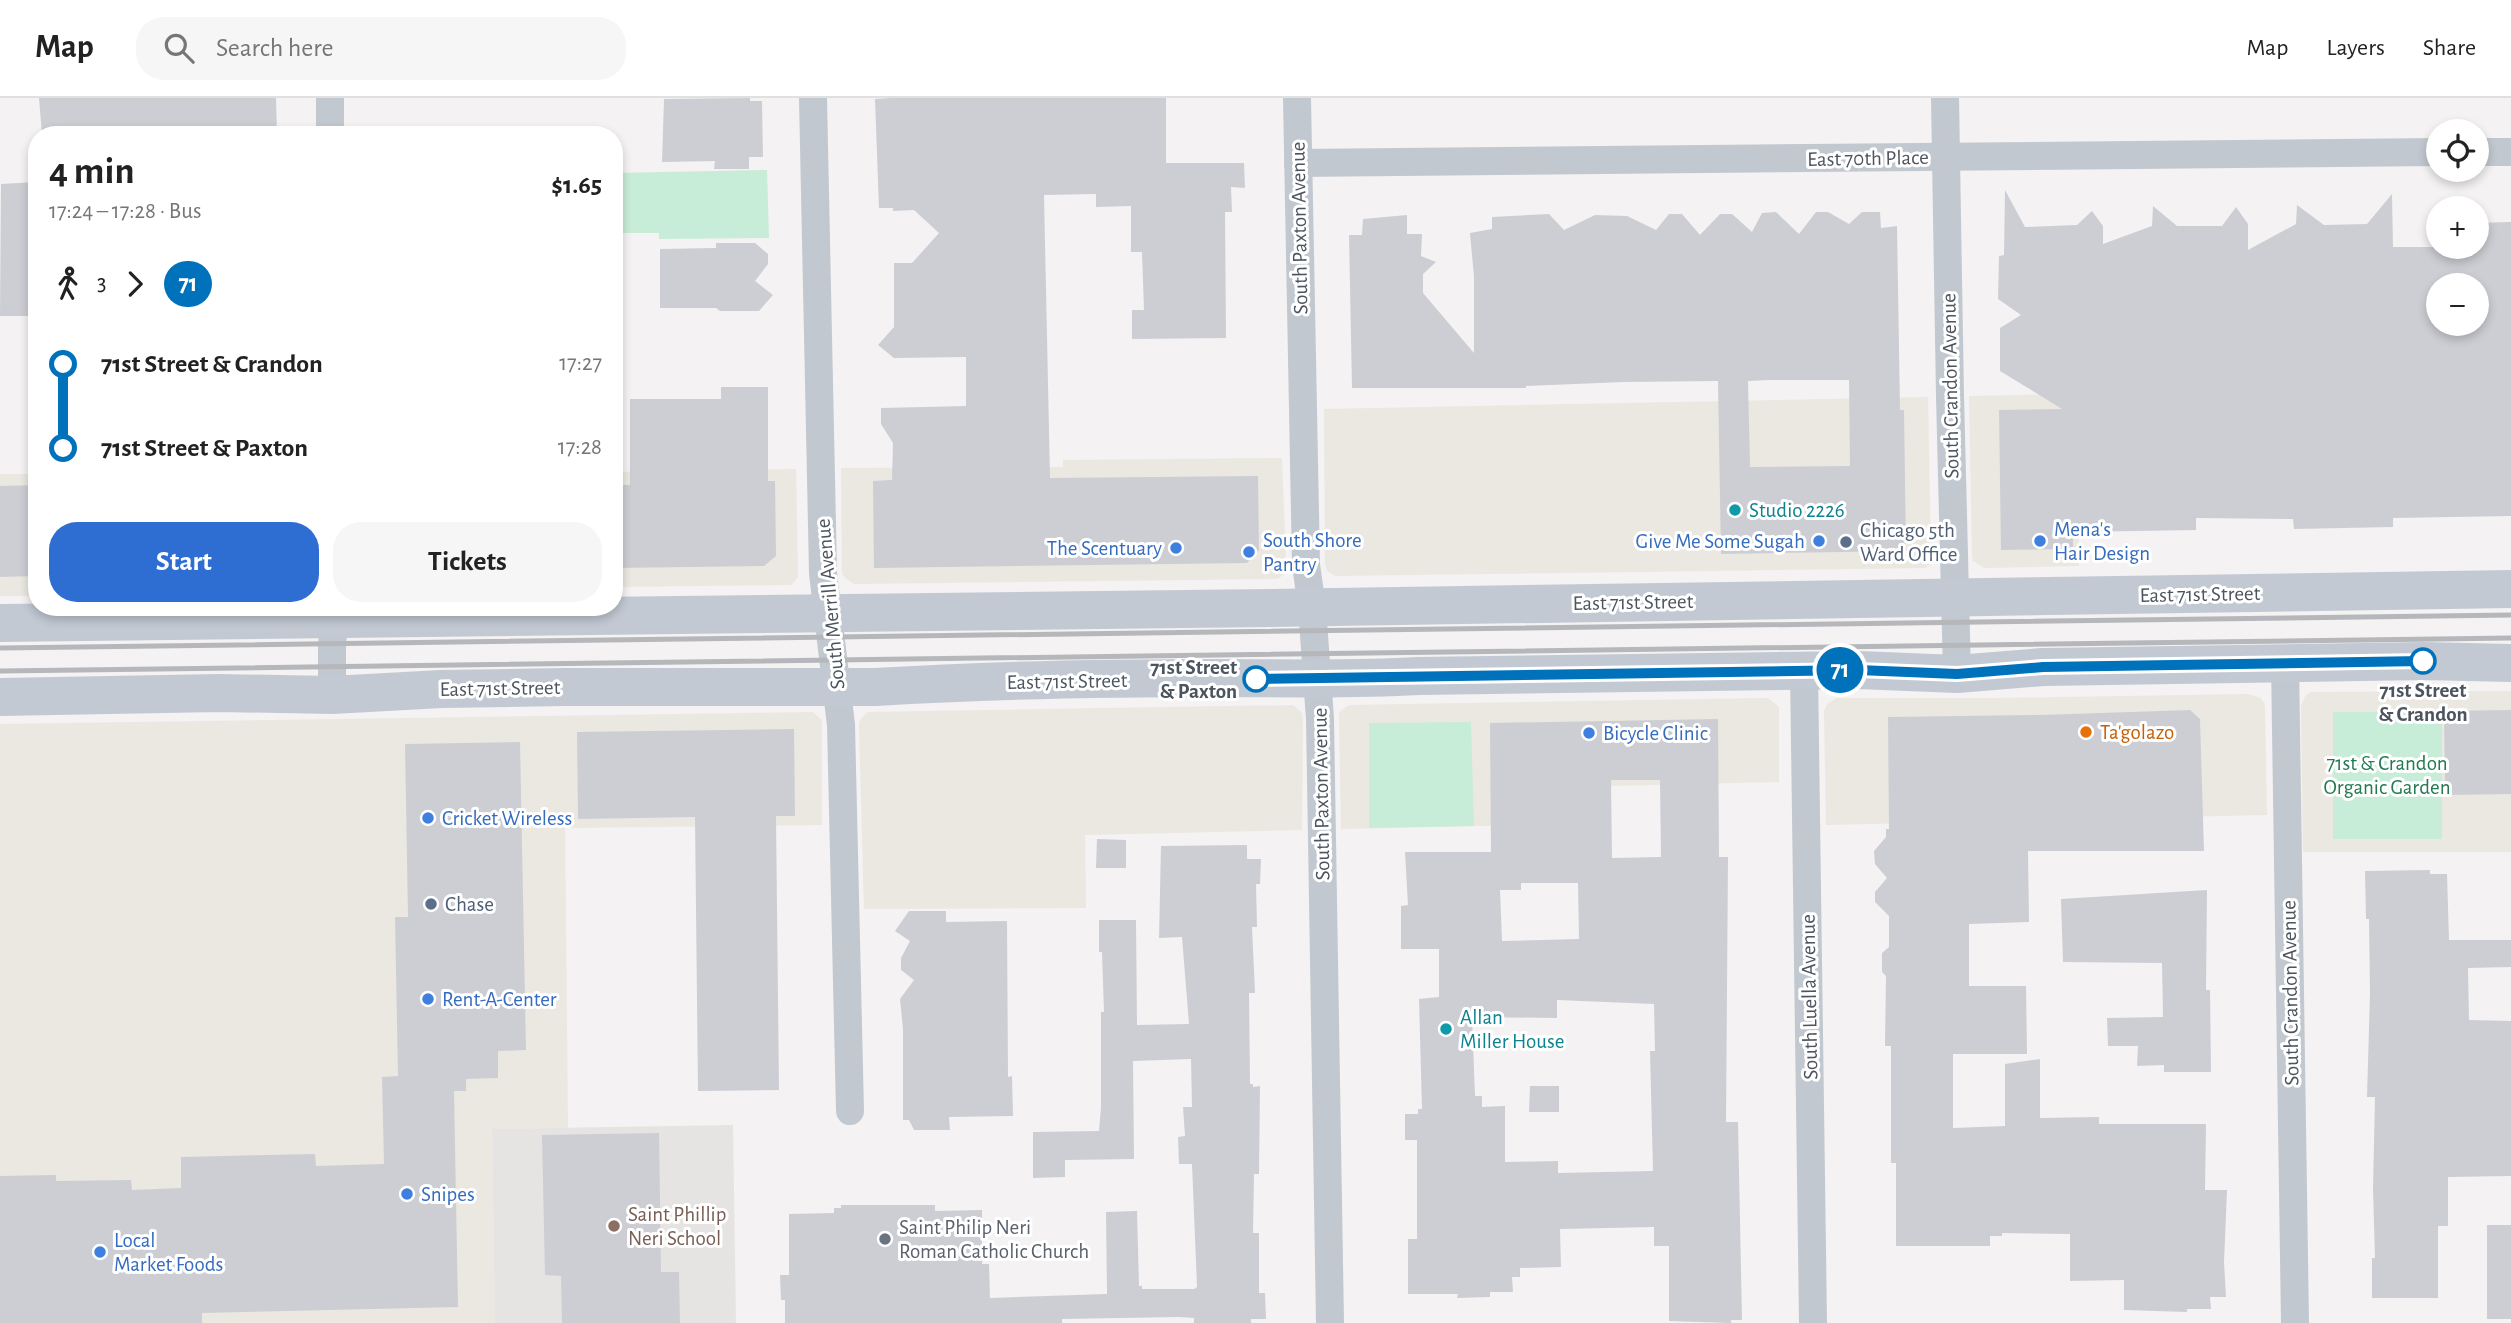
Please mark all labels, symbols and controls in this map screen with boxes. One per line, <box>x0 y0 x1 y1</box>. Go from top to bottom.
search box <box>136 17 626 80</box>
icon: search <box>160 29 198 67</box>
text: Map <box>35 31 94 64</box>
text: Search here <box>216 35 334 61</box>
text: Map <box>2246 36 2288 60</box>
text: Layers <box>2326 36 2385 60</box>
text: Share <box>2423 36 2476 60</box>
map controls <box>2426 119 2489 336</box>
button: locate <box>2426 119 2489 182</box>
street label: South Paxton Avenue <box>1287 141 1312 315</box>
street label: East 70th Place <box>1807 147 1929 170</box>
text: 4 min <box>49 153 135 191</box>
text: $1.65 <box>551 172 602 198</box>
button: + <box>2426 196 2489 259</box>
text: 17:24 – 17:28 · Bus <box>49 200 201 223</box>
icon: walk <box>49 265 87 303</box>
icon: forward <box>116 265 154 303</box>
text: 3 <box>97 272 106 295</box>
text: 71 <box>178 272 198 296</box>
button: − <box>2426 273 2489 336</box>
street label: South Crandon Avenue <box>1938 293 1963 479</box>
text: 71st Street & Crandon <box>101 351 323 377</box>
text: 17:27 <box>559 352 602 375</box>
text: 71st Street & Paxton <box>101 435 308 461</box>
text: 17:28 <box>558 436 602 459</box>
place label: Studio 2226 <box>1749 500 1845 521</box>
marker: Studio 2226 <box>1727 502 1743 518</box>
street label: South Merrill Avenue <box>813 518 848 690</box>
place label: Mena's Hair Design <box>2054 519 2150 564</box>
place label: Chicago 5th Ward Office <box>1860 520 1957 565</box>
button: Start <box>49 522 319 602</box>
button: Tickets <box>333 522 602 602</box>
place label: South Shore Pantry <box>1263 530 1362 575</box>
place label: Give Me Some Sugah <box>1636 531 1805 552</box>
marker: Give Me Some Sugah <box>1811 533 1827 549</box>
marker: Mena's Hair Design <box>2032 533 2048 549</box>
marker: Chicago 5th Ward Office <box>1838 534 1854 550</box>
place label: The Scentuary <box>1047 538 1162 559</box>
marker: The Scentuary <box>1168 540 1184 556</box>
marker: South Shore Pantry <box>1241 544 1257 560</box>
street label: East 71st Street <box>2139 583 2261 606</box>
street label: East 71st Street <box>1572 591 1694 614</box>
line badge: 71 <box>1808 647 1871 693</box>
marker: 71st Street & Crandon <box>2410 648 2436 674</box>
place label: 71st Street & Paxton <box>1150 657 1237 702</box>
text: 71 <box>1830 658 1850 682</box>
marker: 71st Street & Paxton <box>1243 666 1269 692</box>
street label: East 71st Street <box>1006 670 1128 693</box>
street label: East 71st Street <box>439 677 561 700</box>
place label: 71st Street & Crandon <box>2378 680 2468 725</box>
street label: South Paxton Avenue <box>1309 707 1334 881</box>
place label: Ta'golazo <box>2100 722 2174 743</box>
place label: Bicycle Clinic <box>1603 723 1708 744</box>
marker: Ta'golazo <box>2078 724 2094 740</box>
marker: Bicycle Clinic <box>1581 725 1597 741</box>
park label: 71st & Crandon Organic Garden <box>2323 753 2451 798</box>
place label: Cricket Wireless <box>442 808 572 829</box>
marker: Cricket Wireless <box>420 810 436 826</box>
place label: Chase <box>445 894 494 915</box>
marker: Chase <box>423 896 439 912</box>
street label: South Crandon Avenue <box>2278 900 2303 1086</box>
street label: South Luella Avenue <box>1798 914 1821 1080</box>
place label: Rent-A-Center <box>442 989 557 1010</box>
marker: Rent-A-Center <box>420 991 436 1007</box>
place label: Allan Miller House <box>1460 1007 1564 1052</box>
marker: Allan Miller House <box>1438 1021 1454 1037</box>
place label: Snipes <box>421 1184 475 1205</box>
marker: Snipes <box>399 1186 415 1202</box>
place label: Saint Phillip Neri School <box>628 1204 726 1249</box>
place label: Saint Philip Neri Roman Catholic Church <box>899 1217 1089 1262</box>
marker: Saint Phillip Neri School <box>606 1218 622 1234</box>
place label: Local Market Foods <box>114 1230 223 1275</box>
marker: Saint Philip Neri Roman Catholic Church <box>877 1231 893 1247</box>
marker: Local Market Foods <box>92 1244 108 1260</box>

